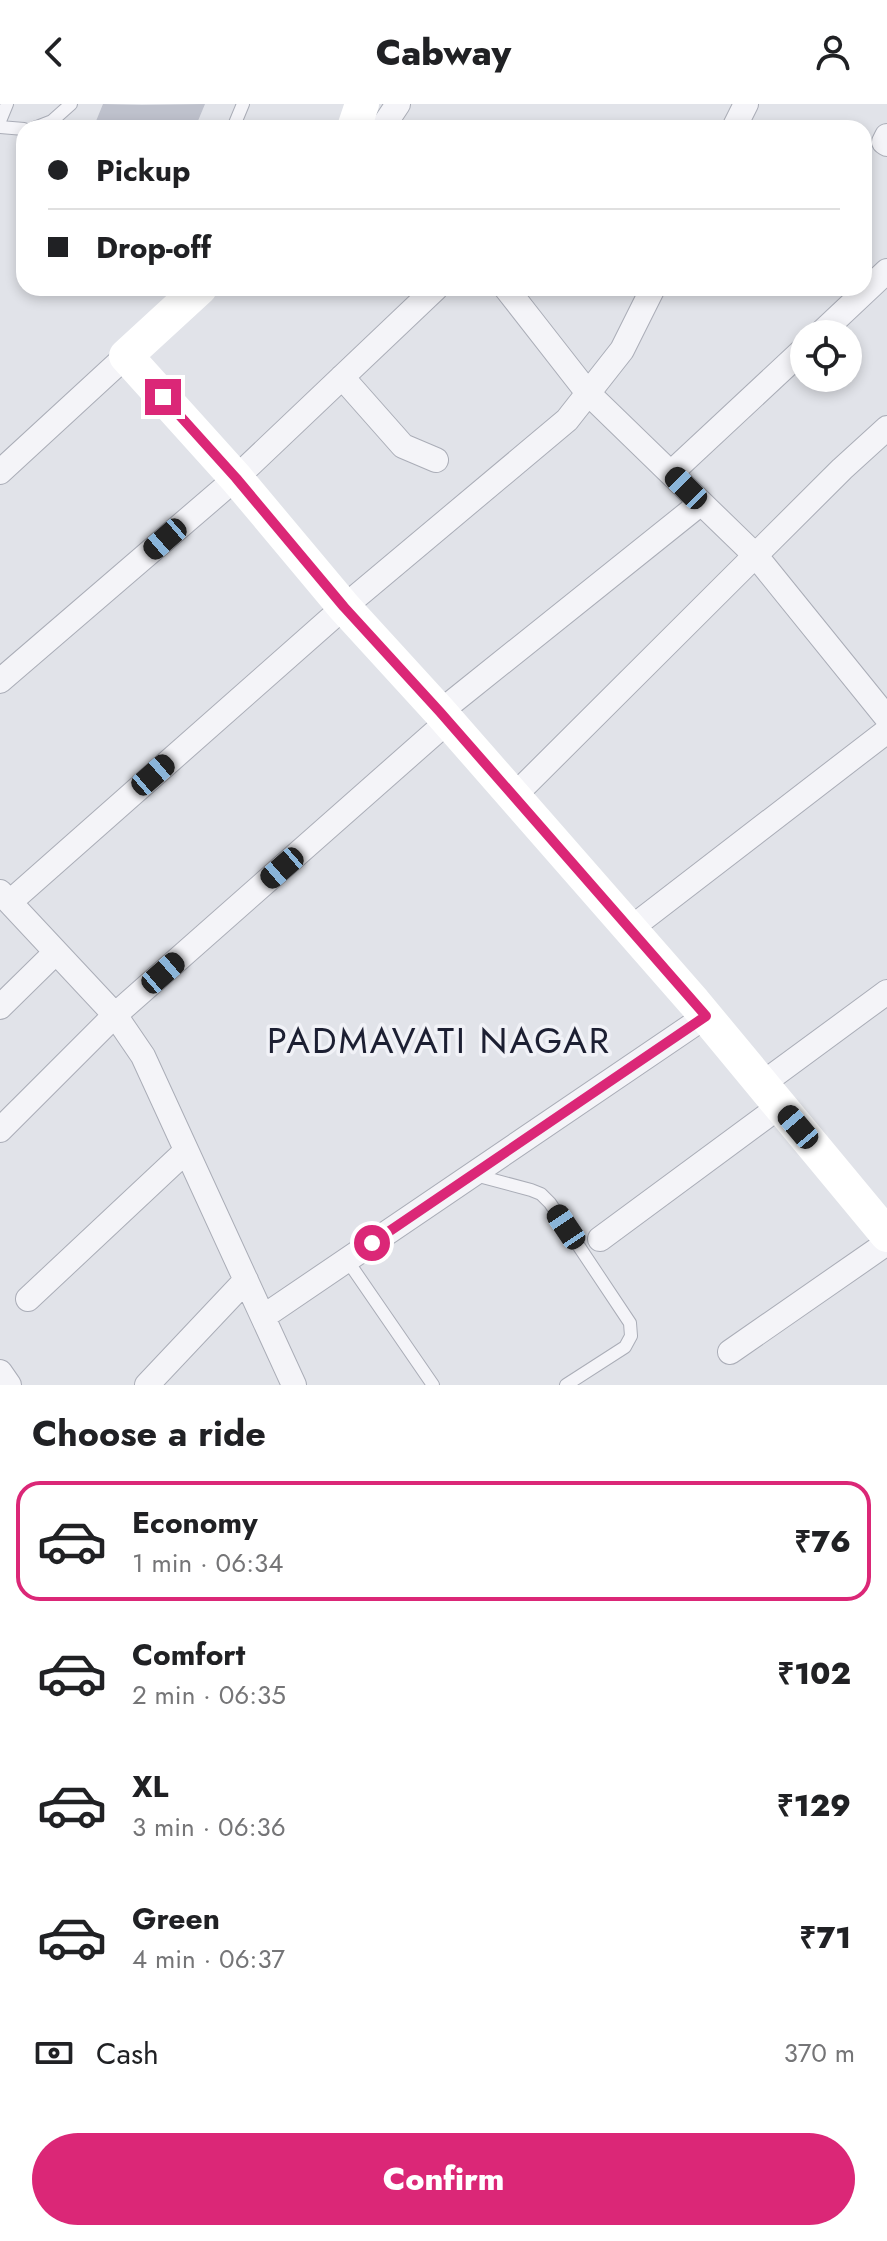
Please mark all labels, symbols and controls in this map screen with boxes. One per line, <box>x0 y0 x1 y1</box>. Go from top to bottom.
text: Cabway <box>376 26 511 78</box>
icon: back <box>32 30 76 74</box>
icon: person <box>811 30 855 74</box>
text: Pickup <box>96 149 191 192</box>
text: Drop-off <box>96 226 211 269</box>
map controls <box>790 320 862 392</box>
button: locate <box>790 320 862 392</box>
route end <box>145 379 181 415</box>
car <box>661 463 711 513</box>
car <box>139 514 191 564</box>
car <box>127 750 179 800</box>
car <box>256 843 308 893</box>
car <box>137 948 189 998</box>
district label: PADMAVATI NAGAR <box>267 1014 611 1066</box>
car <box>773 1101 823 1153</box>
car <box>543 1200 589 1254</box>
route start <box>354 1225 390 1261</box>
text: Choose a ride <box>32 1407 266 1459</box>
text: Economy <box>132 1501 258 1544</box>
icon: car <box>36 1505 108 1577</box>
text: ₹76 <box>794 1520 851 1563</box>
text: 1 min · 06:34 <box>132 1544 283 1582</box>
text: Comfort <box>132 1633 245 1676</box>
icon: car <box>36 1637 108 1709</box>
text: ₹102 <box>777 1652 851 1695</box>
text: 2 min · 06:35 <box>132 1676 286 1714</box>
text: XL <box>132 1765 168 1808</box>
icon: car <box>36 1769 108 1841</box>
text: ₹129 <box>777 1784 851 1827</box>
text: 3 min · 06:36 <box>132 1808 286 1846</box>
text: Green <box>132 1897 220 1940</box>
icon: car <box>36 1901 108 1973</box>
text: ₹71 <box>799 1916 851 1959</box>
text: 4 min · 06:37 <box>132 1940 285 1978</box>
icon: cash <box>32 2031 76 2075</box>
text: Cash <box>96 2032 159 2075</box>
text: 370 m <box>784 2034 855 2072</box>
button: Confirm <box>32 2133 855 2225</box>

